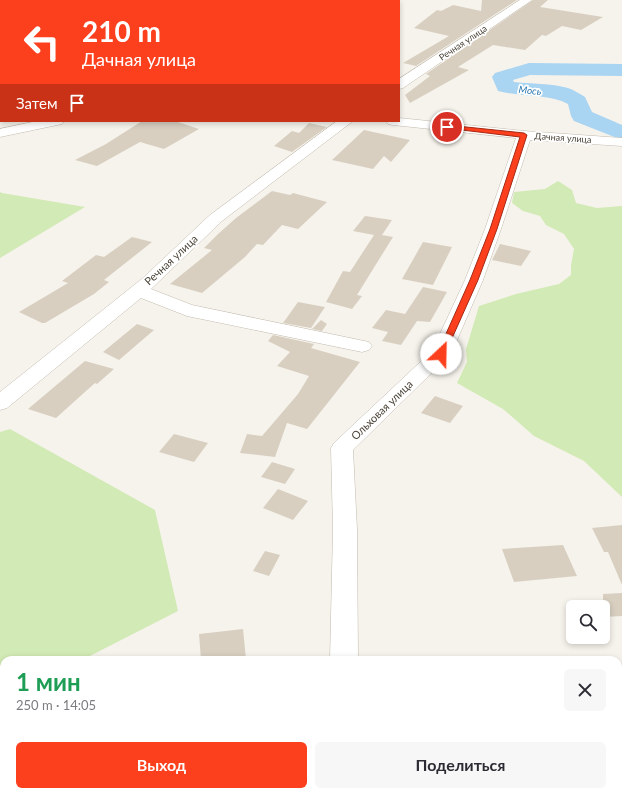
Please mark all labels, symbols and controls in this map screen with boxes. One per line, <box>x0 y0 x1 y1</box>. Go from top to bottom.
text: 210 m <box>82 14 161 48</box>
icon: left <box>16 16 68 68</box>
street label: Речная улица <box>437 23 489 63</box>
text: Дачная улица <box>82 48 196 70</box>
water label: Мось <box>518 83 542 97</box>
icon: arrive <box>66 92 88 114</box>
text: Затем <box>16 94 58 112</box>
pin <box>430 110 464 144</box>
icon: arrive <box>436 116 458 138</box>
street label: Дачная улица <box>534 130 592 145</box>
street label: Речная улица <box>141 232 200 287</box>
position arrow <box>420 333 462 375</box>
street label: Ольховая улица <box>348 377 415 442</box>
map controls <box>566 600 610 644</box>
button: search <box>566 600 610 644</box>
text: 1 мин <box>16 667 81 696</box>
button: close <box>564 669 606 711</box>
text: 250 m · 14:05 <box>16 697 96 713</box>
button: Выход <box>16 742 307 788</box>
button: Поделиться <box>315 742 606 788</box>

